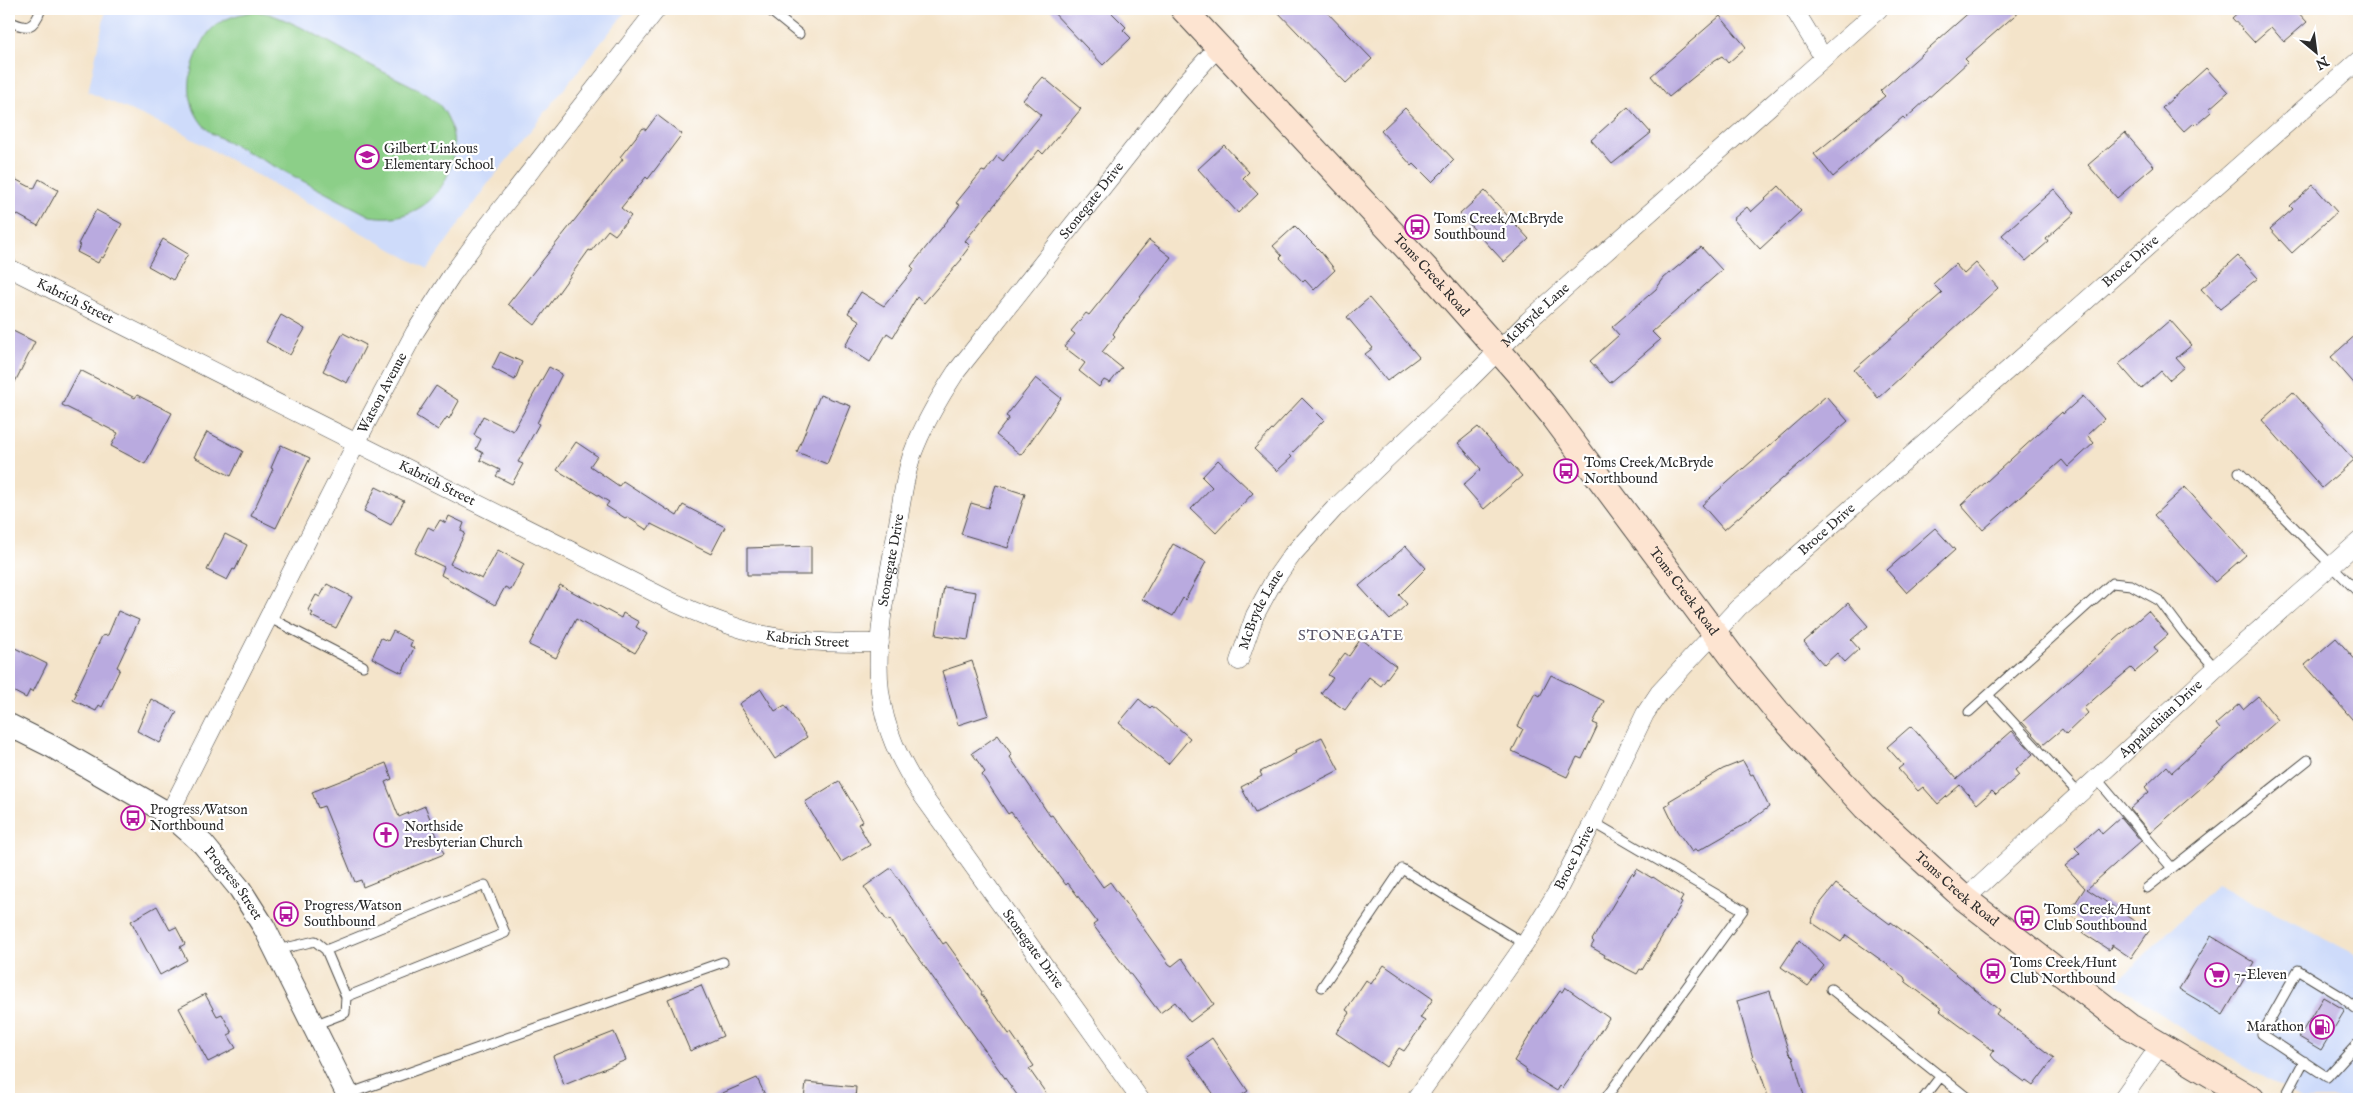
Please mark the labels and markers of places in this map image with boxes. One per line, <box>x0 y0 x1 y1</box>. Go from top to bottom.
place label: Gilbert Linkous Elementary School <box>384 140 494 174</box>
school or university icon: Gilbert Linkous Elementary School <box>354 144 380 170</box>
place label: Toms Creek/McBryde Southbound <box>1434 210 1564 244</box>
bus stop icon: Toms Creek/McBryde Southbound <box>1404 214 1430 240</box>
place label: Toms Creek/McBryde Northbound <box>1584 454 1714 488</box>
bus stop icon: Toms Creek/McBryde Northbound <box>1553 458 1579 484</box>
place label: Progress/Watson Northbound <box>150 801 248 835</box>
bus stop icon: Progress/Watson Northbound <box>120 805 146 831</box>
place label: Northside Presbyterian Church <box>404 818 523 852</box>
church icon: Northside Presbyterian Church <box>373 822 399 848</box>
place label: Progress/Watson Southbound <box>304 897 402 931</box>
bus stop icon: Progress/Watson Southbound <box>273 901 299 927</box>
place label: Toms Creek/Hunt Club Southbound <box>2044 901 2151 935</box>
bus stop icon: Toms Creek/Hunt Club Southbound <box>2014 905 2040 931</box>
place label: Toms Creek/Hunt Club Northbound <box>2010 954 2117 988</box>
bus stop icon: Toms Creek/Hunt Club Northbound <box>1980 958 2006 984</box>
supermarket icon: 7-Eleven <box>2204 962 2230 988</box>
place label: 7-Eleven <box>2234 966 2288 984</box>
fuel station icon: Marathon <box>2309 1014 2335 1040</box>
place label: Marathon <box>2246 1018 2305 1036</box>

